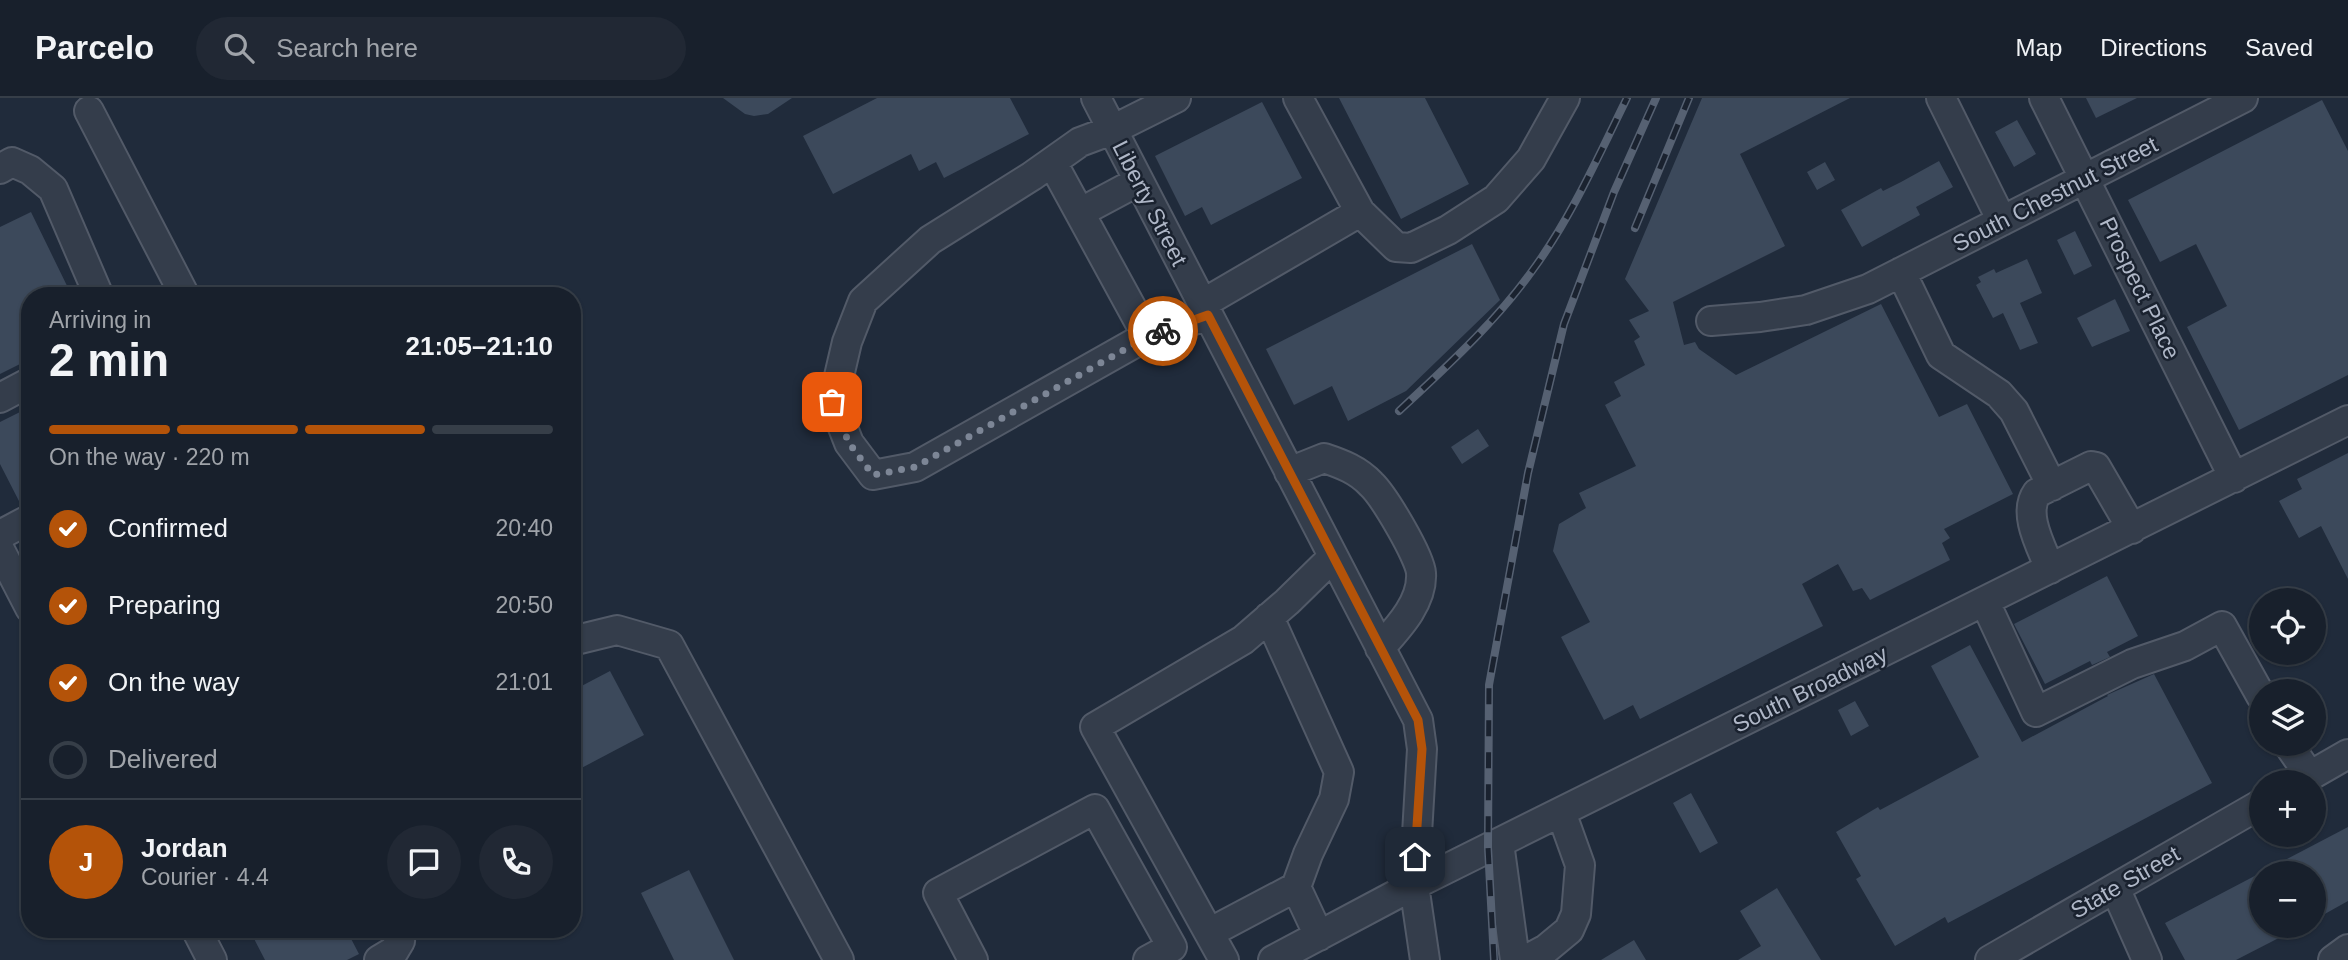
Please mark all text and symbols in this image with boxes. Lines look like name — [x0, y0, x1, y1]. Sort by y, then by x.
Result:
search box — [196, 17, 686, 80]
text: Parcelo — [35, 29, 154, 66]
icon: search — [220, 29, 258, 67]
text: Search here — [276, 33, 418, 63]
text: Map — [2016, 34, 2062, 61]
text: Directions — [2100, 34, 2207, 61]
text: Saved — [2245, 34, 2313, 61]
street label: South Chestnut Street — [1948, 131, 2162, 257]
street label: Liberty Street — [1107, 136, 1193, 270]
street label: Prospect Place — [2094, 213, 2186, 363]
courier — [1128, 296, 1198, 366]
text: Arriving in — [49, 307, 151, 333]
icon: bike — [1144, 312, 1182, 350]
text: 21:05–21:10 — [406, 331, 553, 361]
text: 2 min — [49, 334, 169, 386]
pin — [802, 372, 862, 432]
icon: bag — [813, 383, 851, 421]
text: On the way · 220 m — [49, 444, 250, 470]
icon: check — [49, 510, 87, 548]
text: Confirmed — [108, 513, 228, 543]
text: 20:40 — [495, 515, 553, 541]
icon: check — [49, 587, 87, 625]
map controls — [2249, 588, 2326, 938]
button: locate — [2249, 588, 2326, 665]
text: Preparing — [108, 590, 221, 620]
text: 20:50 — [495, 592, 553, 618]
street label: South Broadway — [1728, 640, 1892, 738]
icon: check — [49, 664, 87, 702]
text: On the way — [108, 667, 240, 697]
text: 21:01 — [495, 669, 553, 695]
button: layers — [2249, 679, 2326, 756]
text: Delivered — [108, 744, 218, 774]
button: + — [2249, 770, 2326, 847]
button: chat — [387, 825, 461, 899]
button: phone — [479, 825, 553, 899]
pin — [1385, 827, 1445, 887]
text: Jordan — [141, 833, 228, 863]
icon: home — [1396, 838, 1434, 876]
street label: State Street — [2066, 840, 2185, 924]
text: J — [79, 847, 93, 877]
button: − — [2249, 861, 2326, 938]
text: Courier · 4.4 — [141, 864, 269, 890]

